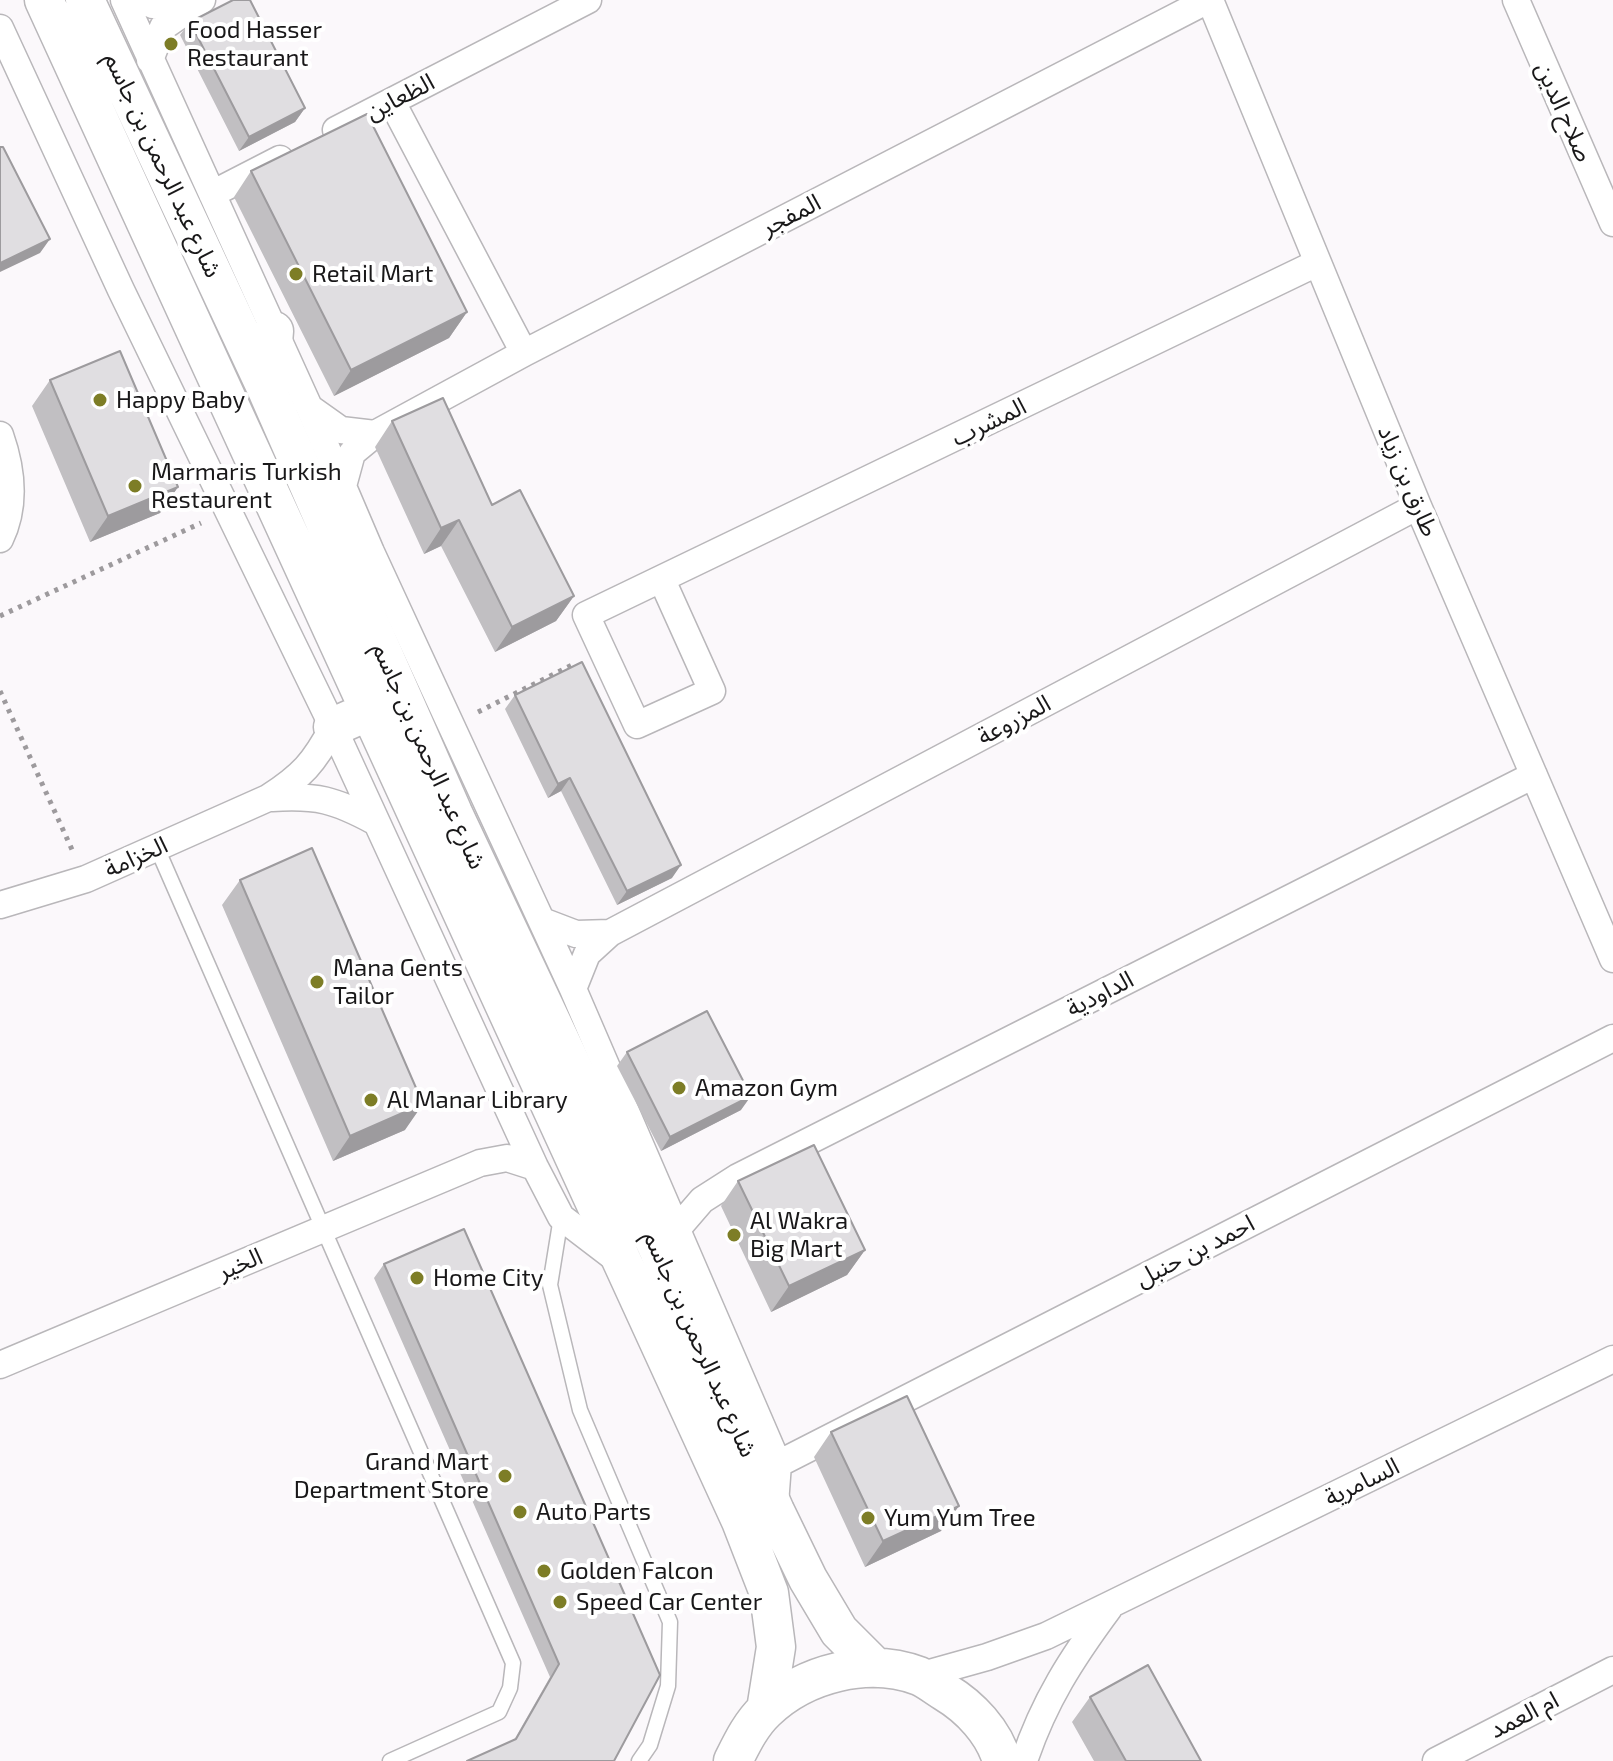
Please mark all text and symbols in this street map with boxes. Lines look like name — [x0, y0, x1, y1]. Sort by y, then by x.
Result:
place label: Food Hasser Restaurant — [187, 16, 322, 72]
marker: Food Hasser Restaurant — [162, 35, 180, 53]
street label: شارع عبد الرحمن بن جاسم — [98, 48, 228, 282]
street label: صلاح الدين — [1529, 58, 1599, 166]
street label: الظعاين — [361, 68, 439, 126]
street label: المفجر — [757, 188, 825, 242]
place label: Retail Mart — [312, 260, 433, 288]
marker: Retail Mart — [287, 265, 305, 283]
place label: Happy Baby — [116, 386, 245, 414]
marker: Happy Baby — [91, 391, 109, 409]
street label: المشرب — [947, 392, 1031, 452]
street label: طارق بن زياد — [1372, 421, 1444, 541]
place label: Marmaris Turkish Restaurent — [151, 458, 342, 514]
marker: Marmaris Turkish Restaurent — [126, 477, 144, 495]
street label: شارع عبد الرحمن بن جاسم — [366, 638, 492, 874]
street label: المزروعة — [973, 689, 1055, 751]
street label: الخزامة — [100, 830, 172, 884]
place label: Mana Gents Tailor — [333, 954, 463, 1010]
street label: الداودية — [1062, 965, 1138, 1023]
marker: Mana Gents Tailor — [308, 973, 326, 991]
place label: Amazon Gym — [695, 1074, 838, 1102]
marker: Amazon Gym — [670, 1079, 688, 1097]
place label: Al Manar Library — [387, 1086, 568, 1114]
marker: Al Manar Library — [362, 1091, 380, 1109]
place label: Al Wakra Big Mart — [750, 1207, 848, 1263]
street label: احمد بن حنبل — [1131, 1209, 1259, 1293]
street label: شارع عبد الرحمن بن جاسم — [637, 1226, 763, 1462]
marker: Al Wakra Big Mart — [725, 1226, 743, 1244]
street label: الخير — [213, 1242, 267, 1286]
place label: Home City — [433, 1264, 543, 1292]
marker: Home City — [408, 1269, 426, 1287]
place label: Grand Mart Department Store — [294, 1448, 489, 1504]
street label: السامرية — [1320, 1452, 1404, 1512]
marker: Grand Mart Department Store — [496, 1467, 514, 1485]
place label: Auto Parts — [536, 1498, 651, 1526]
marker: Auto Parts — [511, 1503, 529, 1521]
place label: Yum Yum Tree — [884, 1504, 1036, 1532]
marker: Yum Yum Tree — [859, 1509, 877, 1527]
place label: Golden Falcon — [560, 1557, 714, 1585]
marker: Golden Falcon — [535, 1562, 553, 1580]
place label: Speed Car Center — [576, 1588, 762, 1616]
marker: Speed Car Center — [551, 1593, 569, 1611]
street label: ام العمد — [1485, 1685, 1563, 1745]

